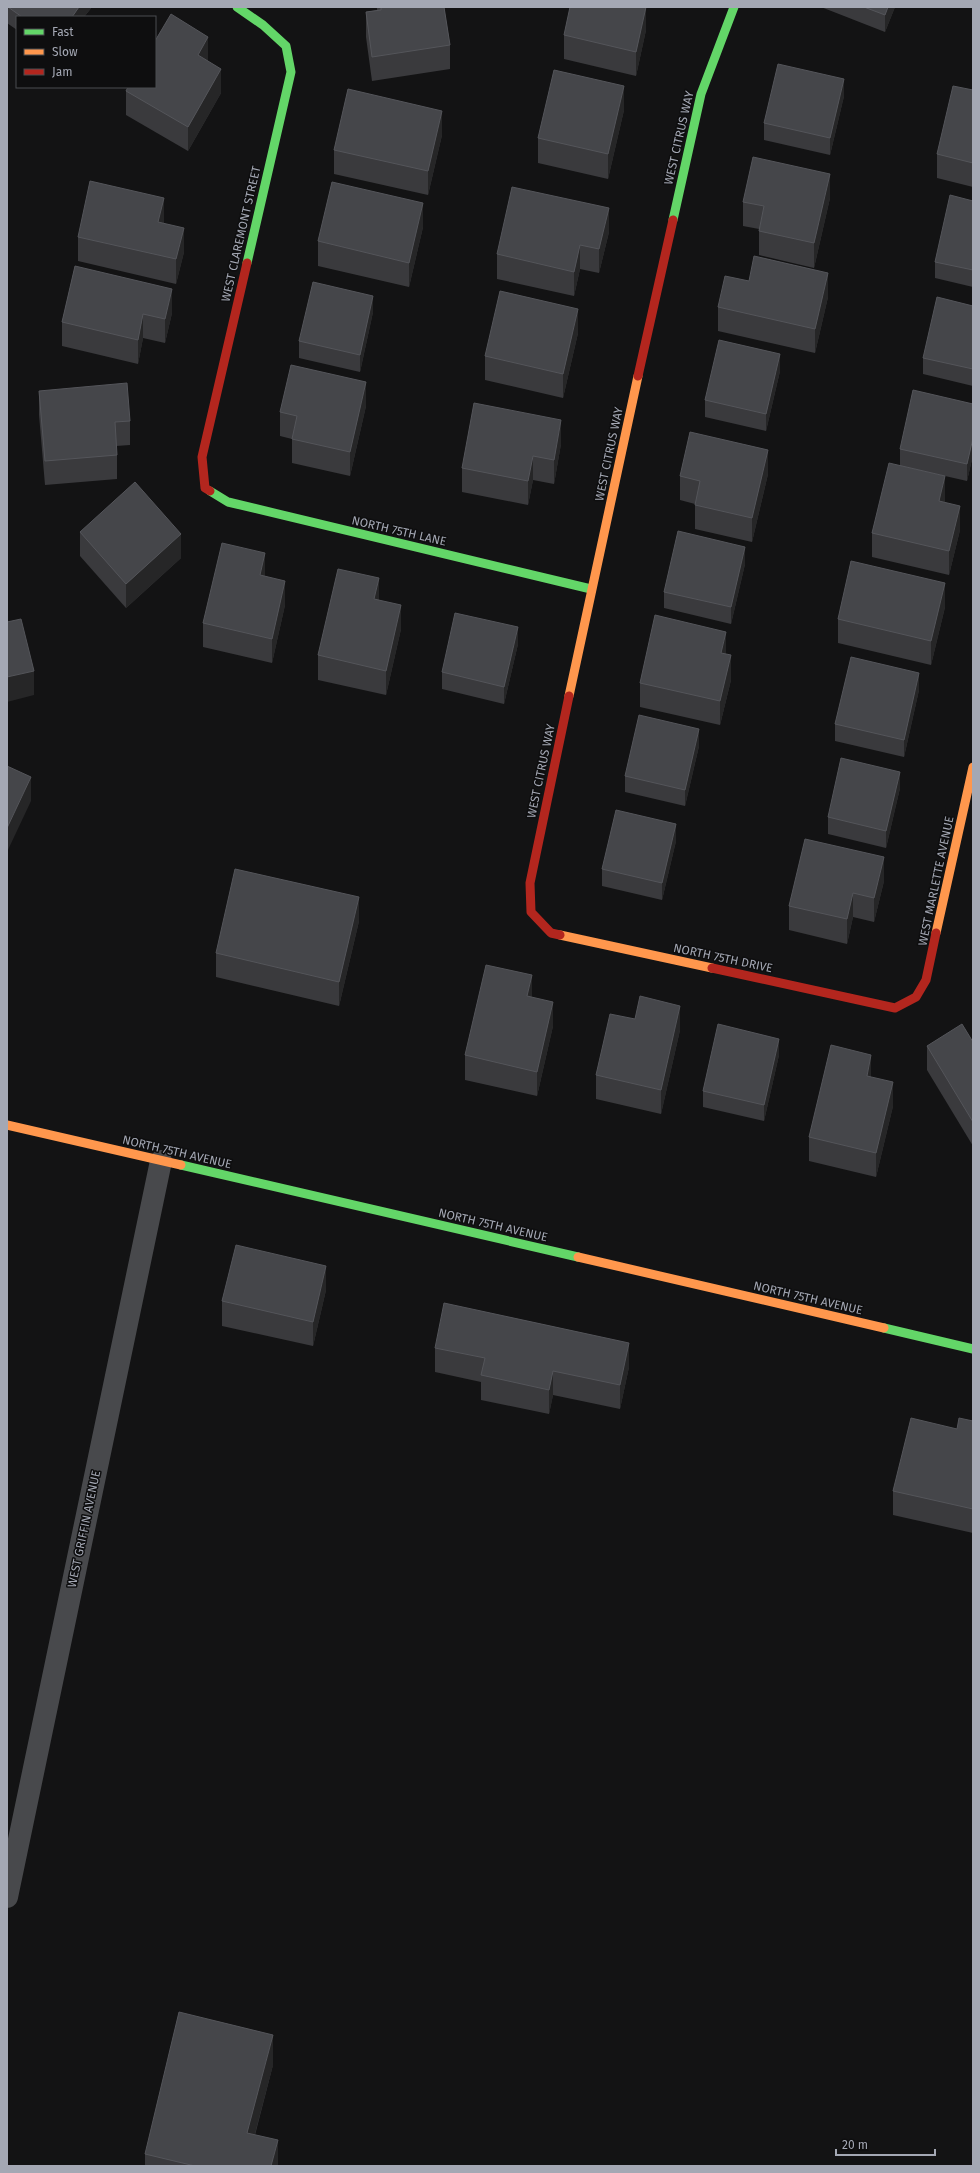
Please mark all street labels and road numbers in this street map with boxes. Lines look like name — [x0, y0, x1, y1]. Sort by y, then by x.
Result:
street label: WEST CITRUS WAY — [661, 89, 697, 186]
street label: WEST CLAREMONT STREET — [219, 164, 264, 303]
street label: WEST CITRUS WAY — [592, 405, 626, 502]
street label: NORTH 75TH LANE — [350, 513, 448, 549]
street label: WEST CITRUS WAY — [524, 722, 558, 819]
street label: WEST MARLETTE AVENUE — [915, 815, 957, 947]
street label: NORTH 75TH DRIVE — [672, 941, 774, 975]
street label: NORTH 75TH AVENUE — [121, 1133, 233, 1171]
street label: NORTH 75TH AVENUE — [437, 1206, 549, 1244]
street label: NORTH 75TH AVENUE — [752, 1279, 864, 1317]
street label: WEST GRIFFIN AVENUE — [65, 1469, 103, 1589]

